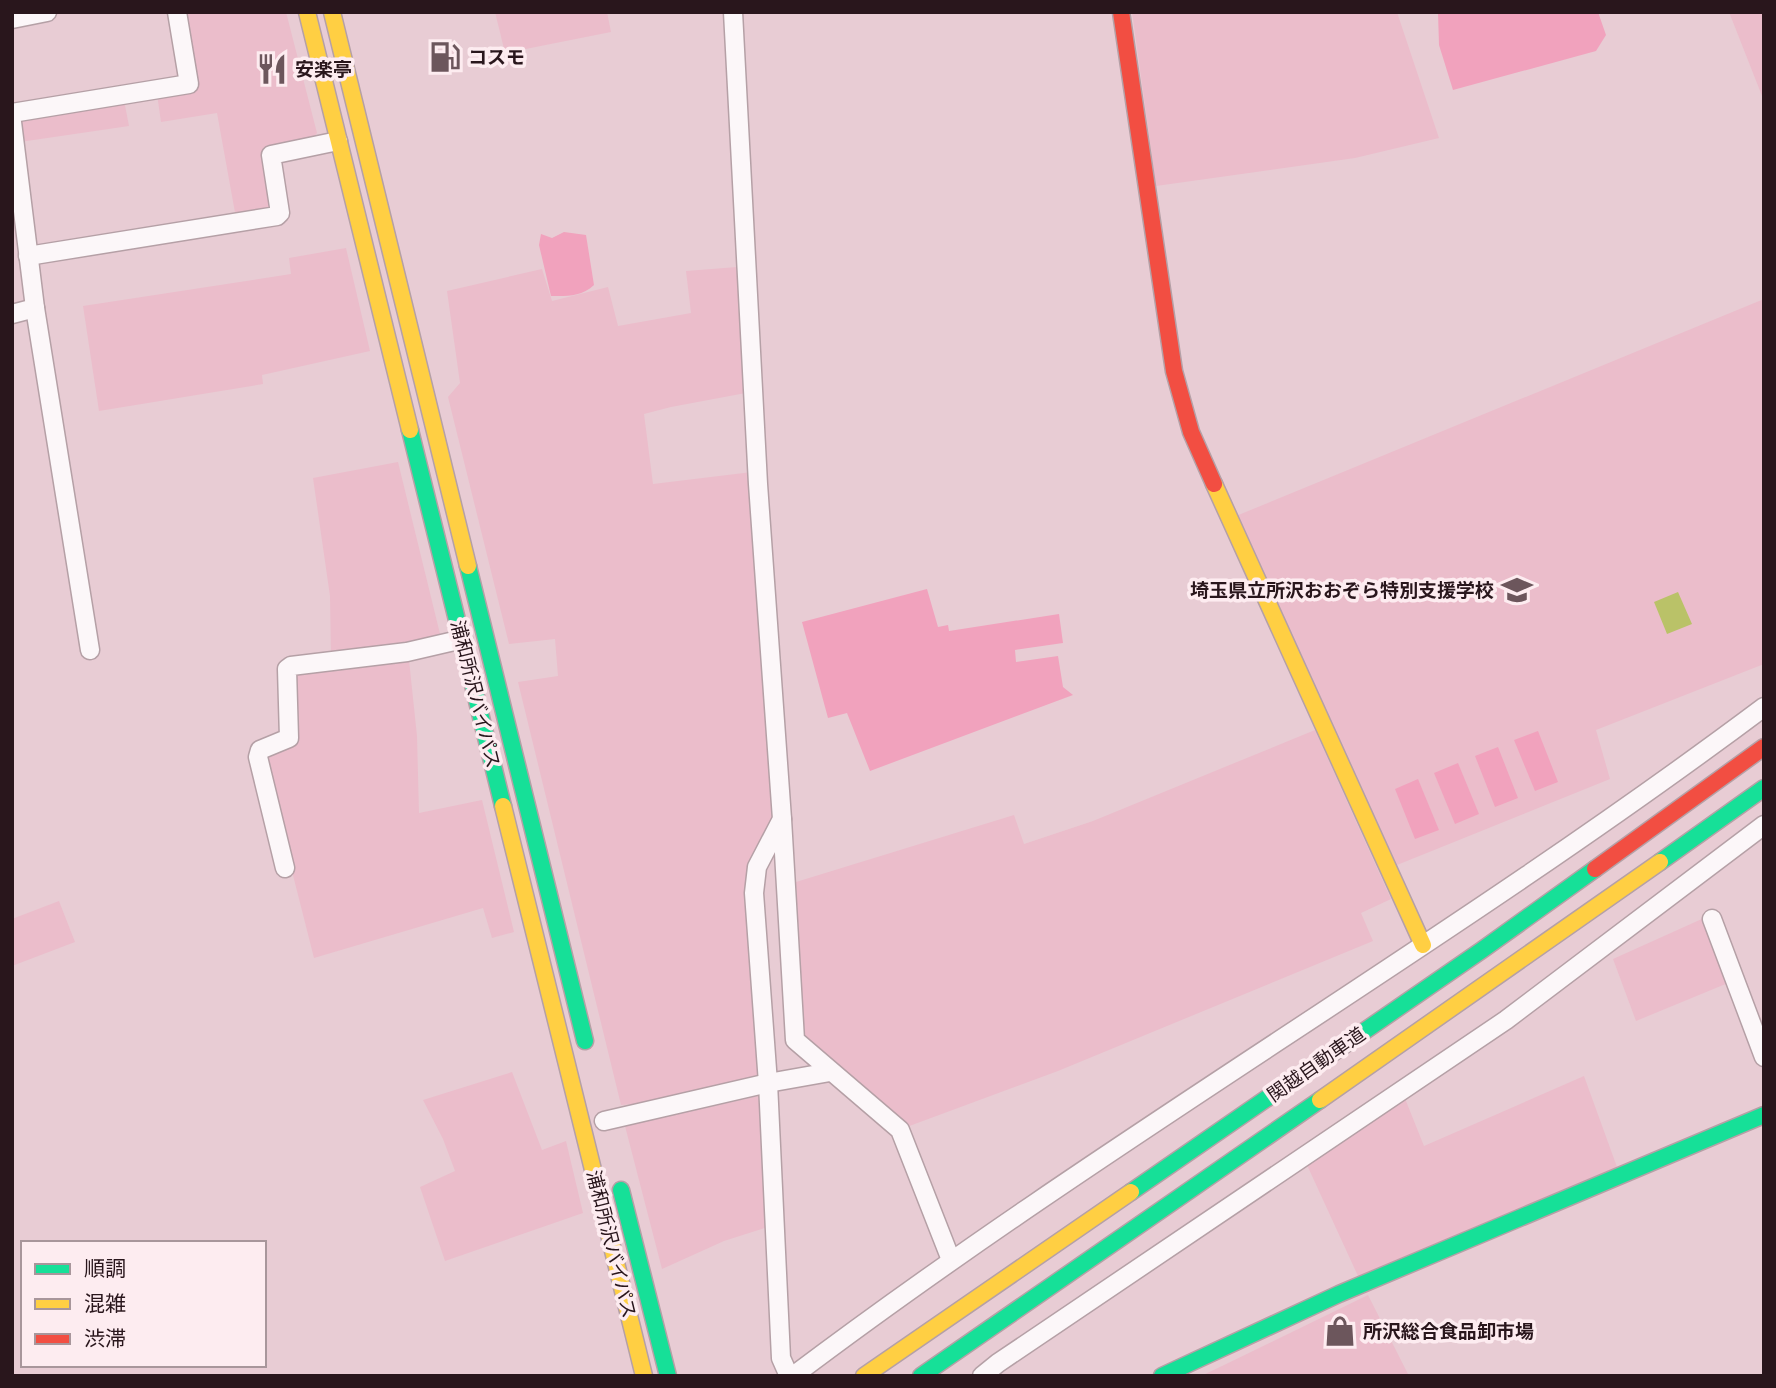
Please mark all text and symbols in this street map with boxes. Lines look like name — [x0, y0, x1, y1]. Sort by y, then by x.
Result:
fuel station icon: コスモ — [428, 40, 462, 74]
place label: コスモ — [468, 45, 525, 70]
restaurant icon: 安楽亭 — [255, 52, 289, 86]
place label: 安楽亭 — [295, 57, 352, 82]
school or university icon: 埼玉県立所沢おおぞら特別支援学校 — [1500, 573, 1534, 607]
place label: 埼玉県立所沢おおぞら特別支援学校 — [1190, 578, 1494, 603]
street label: 浦和所沢バイパス — [445, 618, 506, 771]
street label: 関越自動車道 — [1262, 1021, 1370, 1107]
street label: 浦和所沢バイパス — [581, 1168, 642, 1321]
legend — [21, 1241, 266, 1367]
text: 順調 — [84, 1255, 126, 1282]
text: 混雑 — [84, 1290, 126, 1317]
shop icon: 所沢総合食品卸市場 — [1323, 1314, 1357, 1348]
place label: 所沢総合食品卸市場 — [1363, 1319, 1534, 1344]
text: 渋滞 — [84, 1325, 126, 1352]

